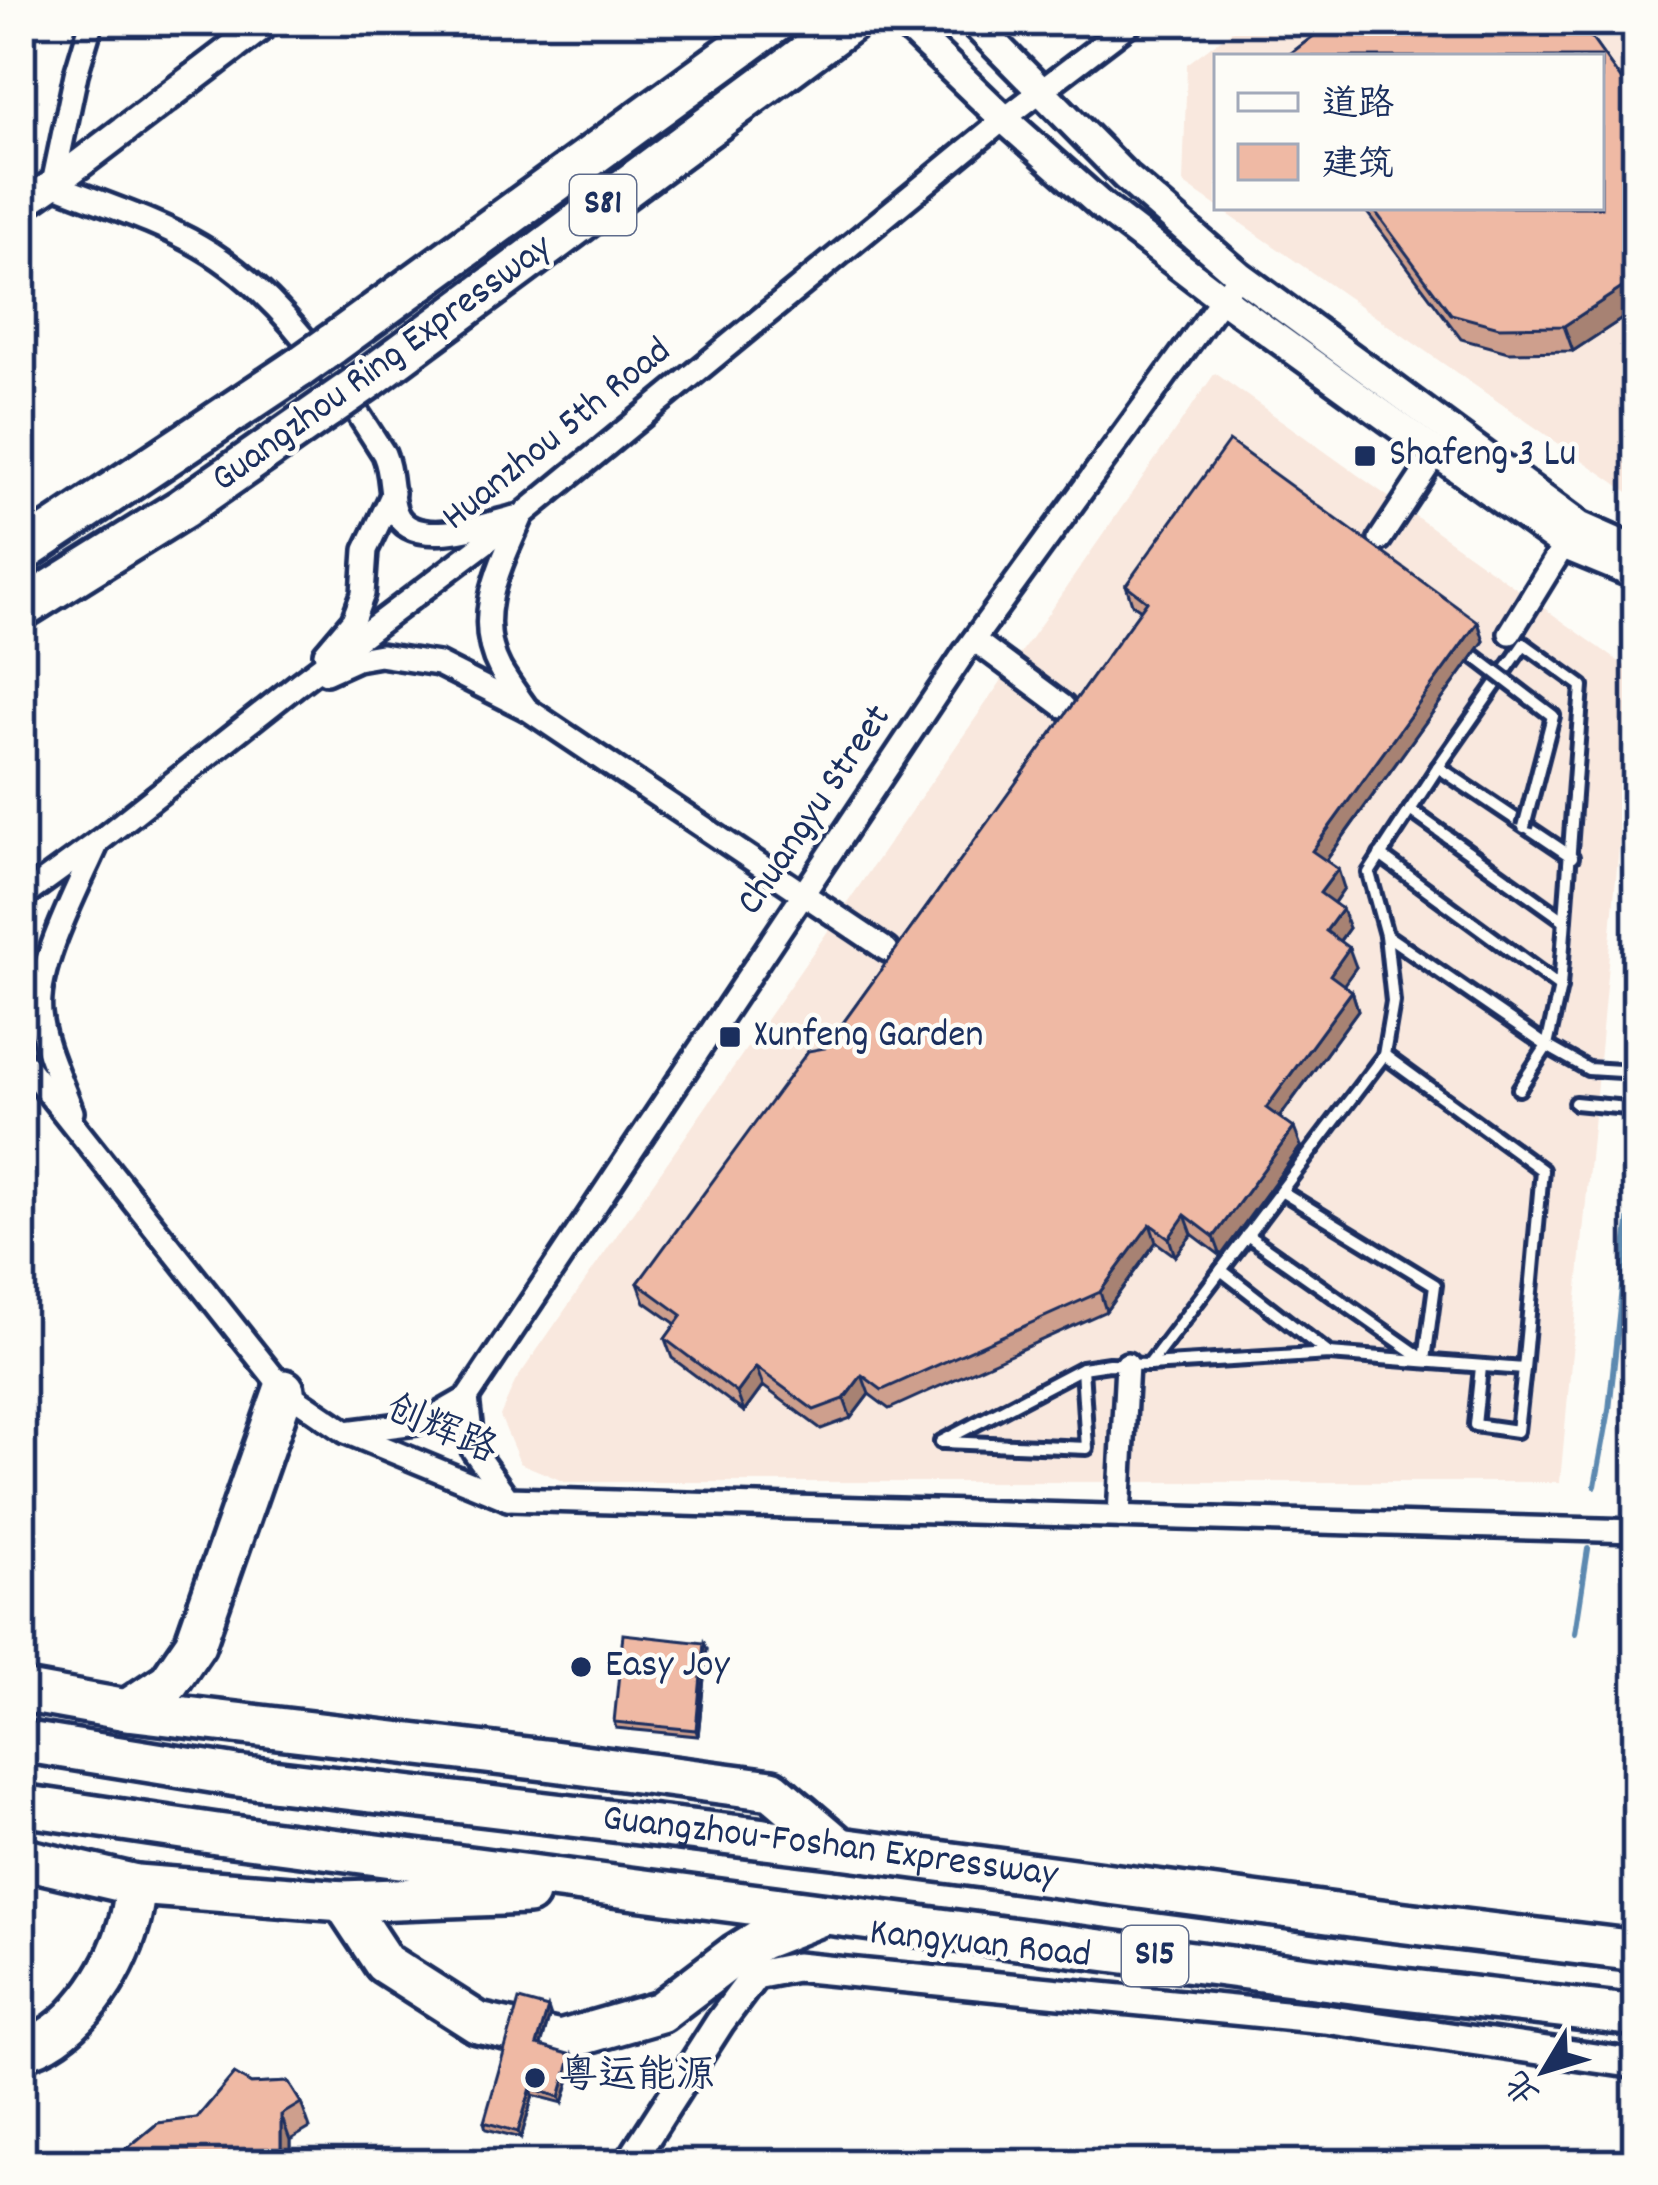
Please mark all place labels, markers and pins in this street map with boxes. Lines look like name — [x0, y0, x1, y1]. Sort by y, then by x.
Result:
place label: Shafeng 3 Lu — [1389, 429, 1576, 484]
marker: Shafeng 3 Lu — [1352, 443, 1378, 469]
place label: Xunfeng Garden — [754, 1010, 983, 1065]
marker: Xunfeng Garden — [717, 1024, 743, 1050]
place label: Easy Joy — [605, 1640, 731, 1695]
marker: Easy Joy — [568, 1654, 594, 1680]
place label: 粤运能源 — [559, 2051, 715, 2106]
marker: 粤运能源 — [522, 2065, 548, 2091]

